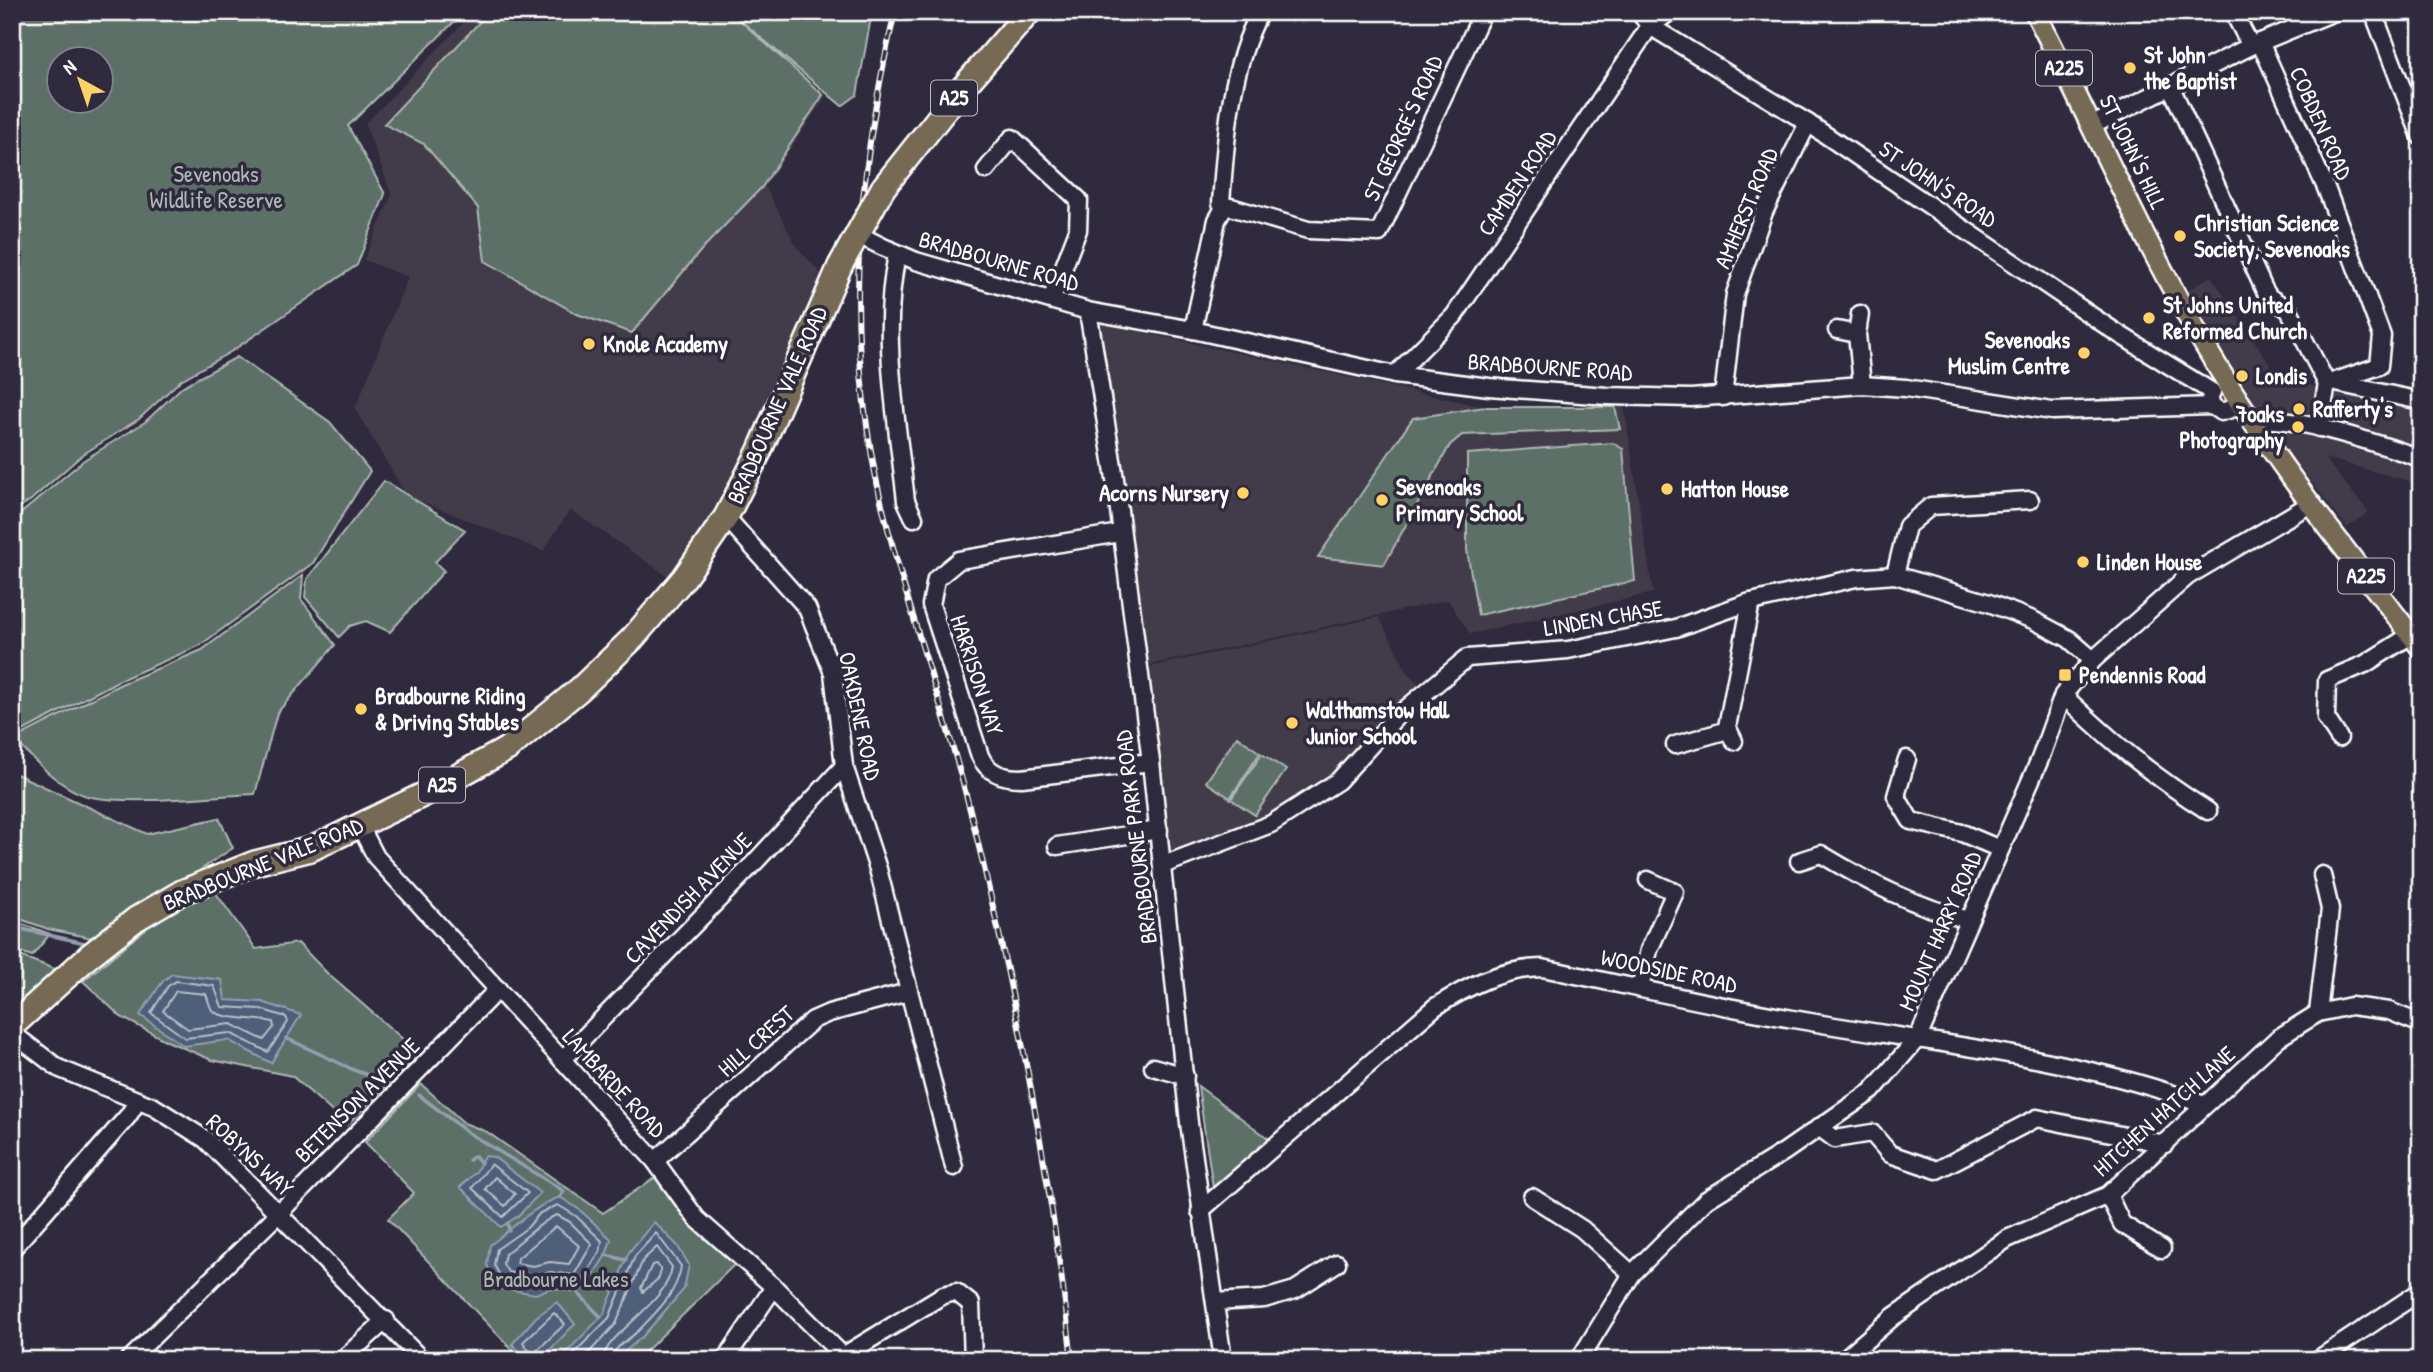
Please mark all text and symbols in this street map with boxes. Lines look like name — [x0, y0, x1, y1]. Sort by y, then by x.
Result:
place label: St John the Baptist — [2143, 39, 2237, 97]
north arrow — [46, 46, 116, 116]
street label: ST GEORGE'S ROAD — [1355, 50, 1450, 206]
road number: A225 — [2036, 50, 2092, 86]
text: N — [57, 54, 81, 80]
marker: St John the Baptist — [2122, 60, 2138, 76]
street label: COBDEN ROAD — [2283, 61, 2360, 184]
road number: A25 — [931, 80, 977, 116]
street label: ST JOHN'S HILL — [2092, 89, 2175, 214]
street label: CAMDEN ROAD — [1470, 124, 1563, 242]
street label: ST JOHN'S ROAD — [1873, 133, 2003, 234]
street label: AMHERST ROAD — [1706, 143, 1785, 273]
park label: Sevenoaks Wildlife Reserve — [149, 158, 283, 215]
place label: Christian Science Society, Sevenoaks — [2194, 207, 2350, 265]
street label: BRADBOURNE ROAD — [916, 223, 1083, 298]
marker: Christian Science Society, Sevenoaks — [2172, 228, 2188, 244]
place label: St Johns United Reformed Church — [2163, 289, 2307, 346]
street label: BRADBOURNE VALE ROAD — [719, 301, 834, 508]
marker: St Johns United Reformed Church — [2141, 310, 2157, 326]
place label: Sevenoaks Muslim Centre — [1948, 324, 2071, 381]
place label: Knole Academy — [603, 328, 728, 360]
marker: Knole Academy — [581, 336, 597, 352]
street label: BRADBOURNE ROAD — [1467, 345, 1633, 388]
marker: Sevenoaks Muslim Centre — [2076, 345, 2092, 361]
place label: Londis — [2256, 360, 2307, 391]
marker: Londis — [2234, 368, 2250, 384]
place label: Rafferty's — [2313, 393, 2393, 425]
place label: 7oaks Photography — [2179, 398, 2284, 456]
marker: Rafferty's — [2291, 401, 2307, 417]
marker: 7oaks Photography — [2290, 419, 2306, 435]
place label: Sevenoaks Primary School — [1396, 471, 1524, 529]
place label: Hatton House — [1681, 473, 1790, 504]
place label: Acorns Nursery — [1099, 477, 1229, 509]
marker: Hatton House — [1659, 481, 1675, 497]
marker: Acorns Nursery — [1235, 485, 1251, 501]
marker: Sevenoaks Primary School — [1374, 492, 1390, 508]
place label: Linden House — [2097, 546, 2203, 577]
marker: Linden House — [2075, 554, 2091, 570]
road number: A225 — [2338, 558, 2394, 594]
street label: LINDEN CHASE — [1541, 592, 1665, 643]
street label: HARRISON WAY — [943, 611, 1011, 739]
street label: OAKDENE ROAD — [832, 649, 889, 783]
place label: Pendennis Road — [2079, 659, 2206, 690]
marker: Pendennis Road — [2057, 667, 2073, 683]
place label: Bradbourne Riding & Driving Stables — [375, 680, 526, 738]
place label: Walthamstow Hall Junior School — [1306, 694, 1450, 751]
marker: Bradbourne Riding & Driving Stables — [353, 701, 369, 717]
marker: Walthamstow Hall Junior School — [1284, 715, 1300, 731]
street label: BRADBOURNE PARK ROAD — [1107, 728, 1164, 946]
road number: A25 — [419, 768, 465, 802]
street label: BRADBOURNE VALE ROAD — [158, 809, 367, 918]
street label: CAVENDISH AVENUE — [617, 825, 758, 970]
street label: MOUNT HARRY ROAD — [1891, 846, 1989, 1015]
street label: WOODSIDE ROAD — [1598, 941, 1740, 1000]
street label: HILL CREST — [711, 998, 801, 1083]
street label: LAMBARDE ROAD — [556, 1021, 673, 1144]
street label: BETENSON AVENUE — [287, 1030, 426, 1169]
street label: HITCHEN HATCH LANE — [2086, 1038, 2242, 1183]
street label: ROBYNS WAY — [200, 1106, 301, 1203]
park label: Bradbourne Lakes — [483, 1263, 629, 1294]

